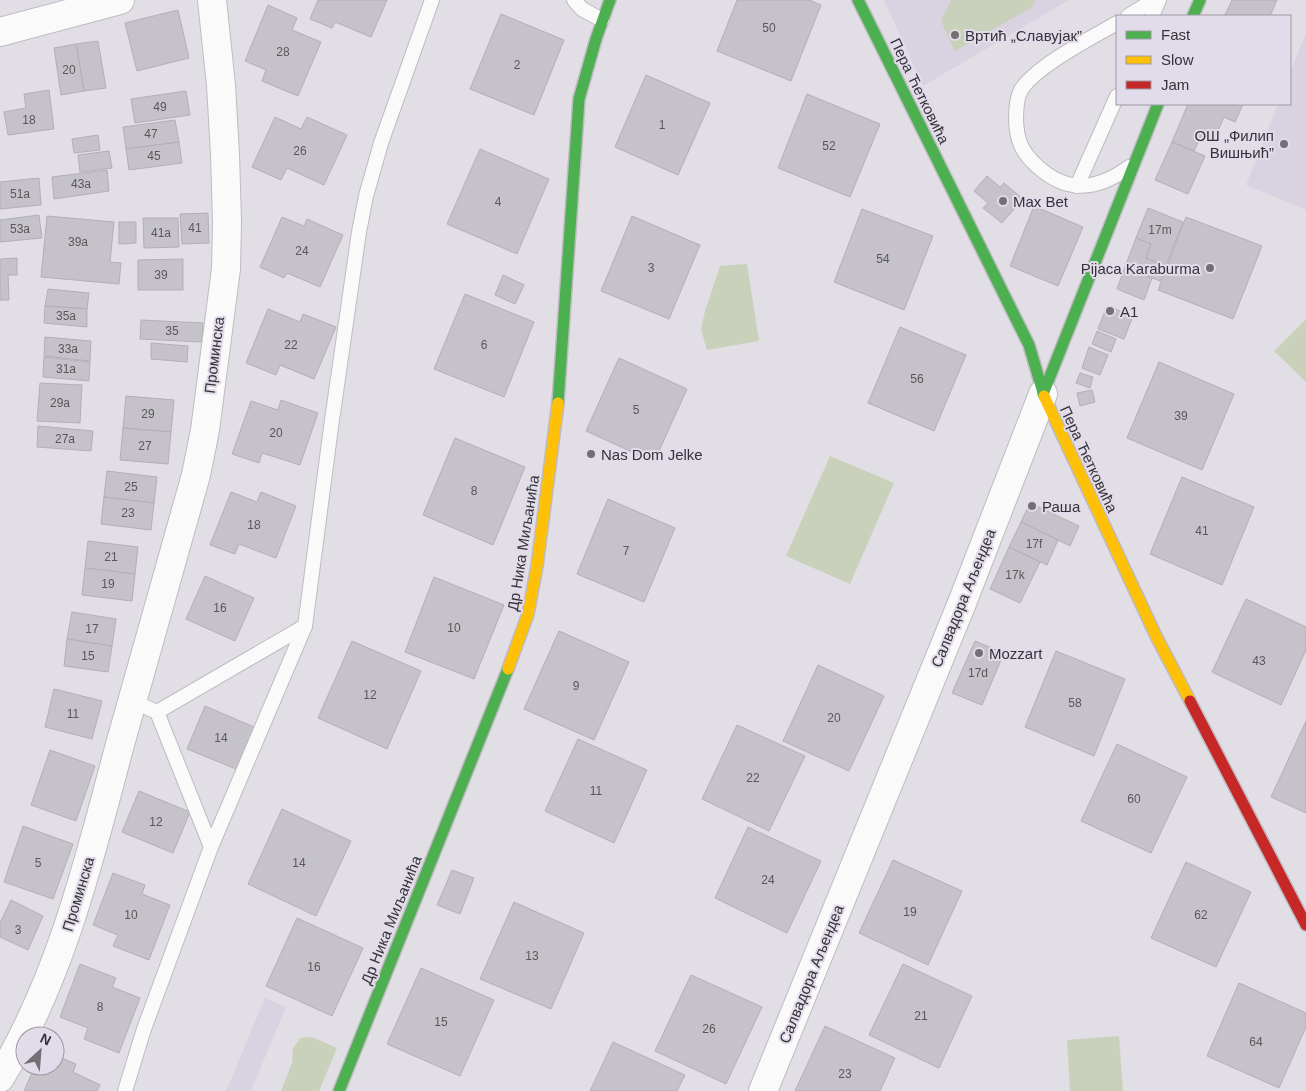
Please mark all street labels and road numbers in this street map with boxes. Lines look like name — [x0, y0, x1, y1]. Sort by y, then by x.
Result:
street label: Пера Ћетковића — [887, 35, 953, 147]
street label: Проминска — [201, 315, 227, 394]
street label: Пера Ћетковића — [1057, 403, 1121, 516]
street label: Др Ника Миљанића — [504, 473, 542, 612]
street label: Салвадора Аљендеа — [927, 526, 999, 670]
street label: Др Ника Миљанића — [357, 852, 425, 987]
street label: Проминска — [59, 854, 98, 933]
street label: Салвадора Аљендеа — [775, 902, 847, 1046]

